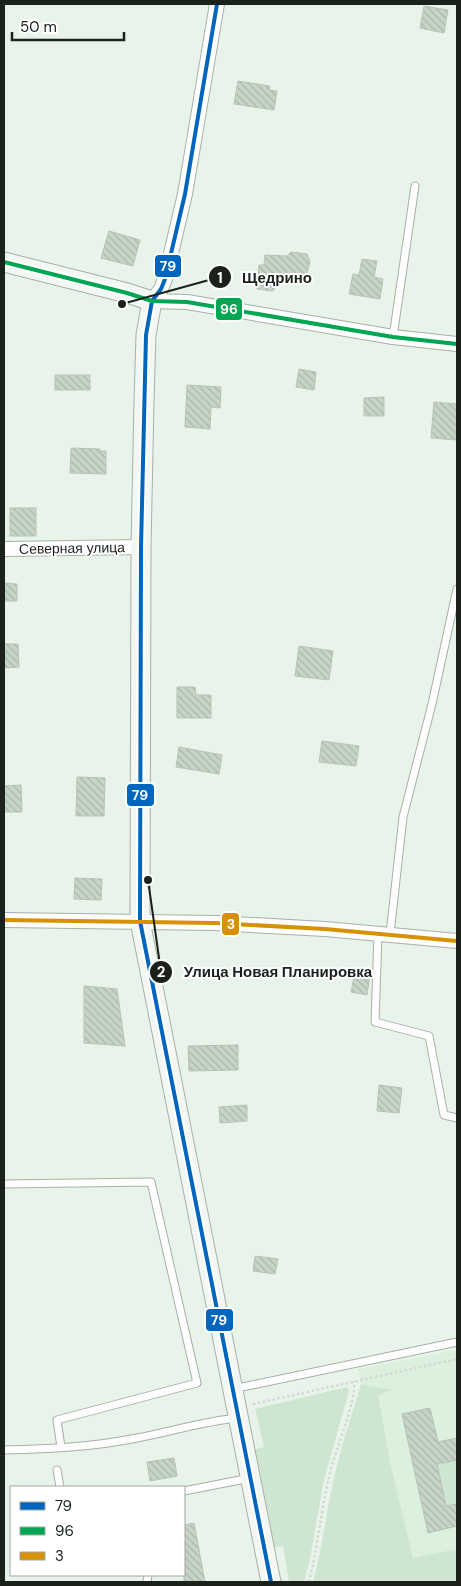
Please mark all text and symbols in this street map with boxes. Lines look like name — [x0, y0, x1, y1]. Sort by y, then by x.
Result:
scale bar — [12, 10, 125, 42]
text: 50 m — [20, 17, 57, 37]
line badge: 79 — [154, 254, 182, 278]
text: 79 — [160, 257, 176, 275]
callout: Щедрино — [207, 262, 322, 292]
text: 1 — [217, 268, 223, 288]
text: Щедрино — [242, 268, 312, 288]
line badge: 96 — [215, 297, 243, 321]
text: 96 — [220, 300, 238, 318]
street label: Северная улица — [19, 538, 125, 558]
line badge: 79 — [126, 783, 155, 807]
text: 79 — [132, 786, 148, 804]
line badge: 3 — [221, 912, 240, 936]
text: 3 — [227, 915, 235, 933]
callout: Улица Новая Планировка — [149, 957, 382, 987]
text: 2 — [157, 962, 166, 982]
text: Улица Новая Планировка — [184, 962, 373, 982]
line badge: 79 — [205, 1308, 234, 1332]
text: 79 — [211, 1311, 227, 1329]
legend — [10, 1486, 185, 1576]
text: 79 — [55, 1496, 72, 1516]
text: 96 — [55, 1521, 74, 1541]
text: 3 — [55, 1546, 64, 1566]

